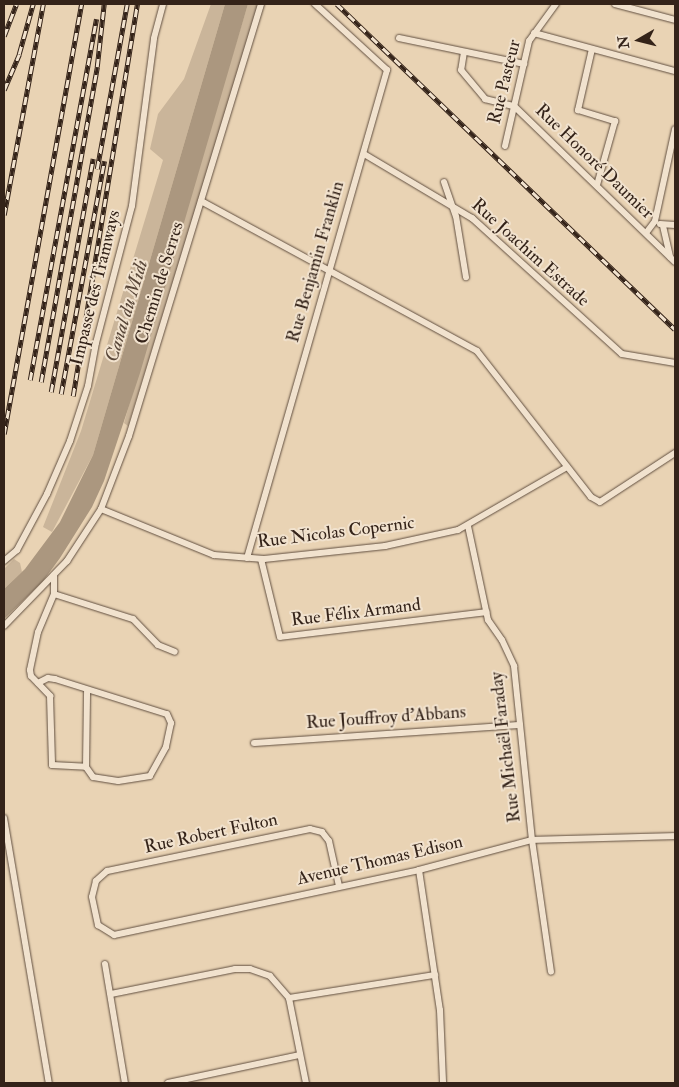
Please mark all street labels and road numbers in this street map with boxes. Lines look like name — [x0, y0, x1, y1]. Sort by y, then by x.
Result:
street label: Rue Pasteur — [484, 37, 526, 127]
street label: Rue Honoré Daumier — [530, 100, 658, 224]
street label: Rue Benjamin Franklin — [283, 179, 349, 345]
street label: Rue Joachim Estrade — [467, 194, 593, 312]
street label: Impasse des Tramways — [66, 208, 126, 368]
street label: Chemin de Serres — [131, 219, 189, 347]
street label: Rue Nicolas Copernic — [256, 513, 416, 553]
street label: Rue Félix Armand — [290, 594, 422, 632]
street label: Rue Michaël Faraday — [486, 670, 526, 824]
street label: Rue Jouffroy d'Abbans — [305, 702, 467, 734]
street label: Rue Robert Fulton — [142, 809, 280, 859]
street label: Avenue Thomas Edison — [295, 831, 465, 891]

